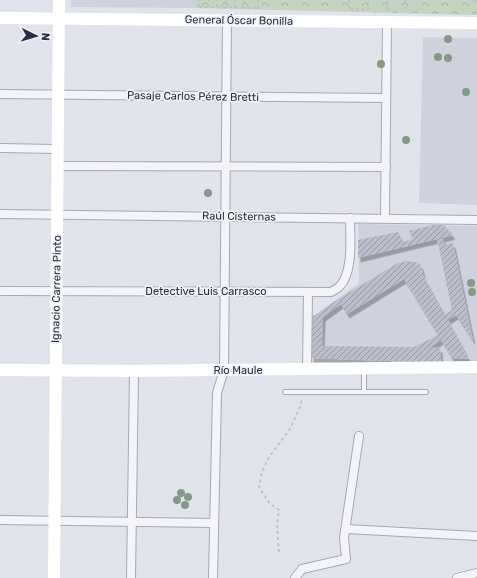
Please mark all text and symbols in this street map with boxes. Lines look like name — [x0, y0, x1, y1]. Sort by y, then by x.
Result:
street label: General Óscar Bonilla — [185, 13, 293, 28]
north arrow — [16, 16, 56, 56]
text: N — [39, 32, 52, 41]
street label: Pasaje Carlos Pérez Bretti — [127, 89, 259, 104]
street label: Raúl Cisternas — [202, 209, 276, 224]
street label: Ignacio Carrera Pinto — [49, 235, 64, 343]
street label: Detective Luis Carrasco — [145, 285, 267, 298]
street label: Río Maule — [213, 364, 263, 377]

